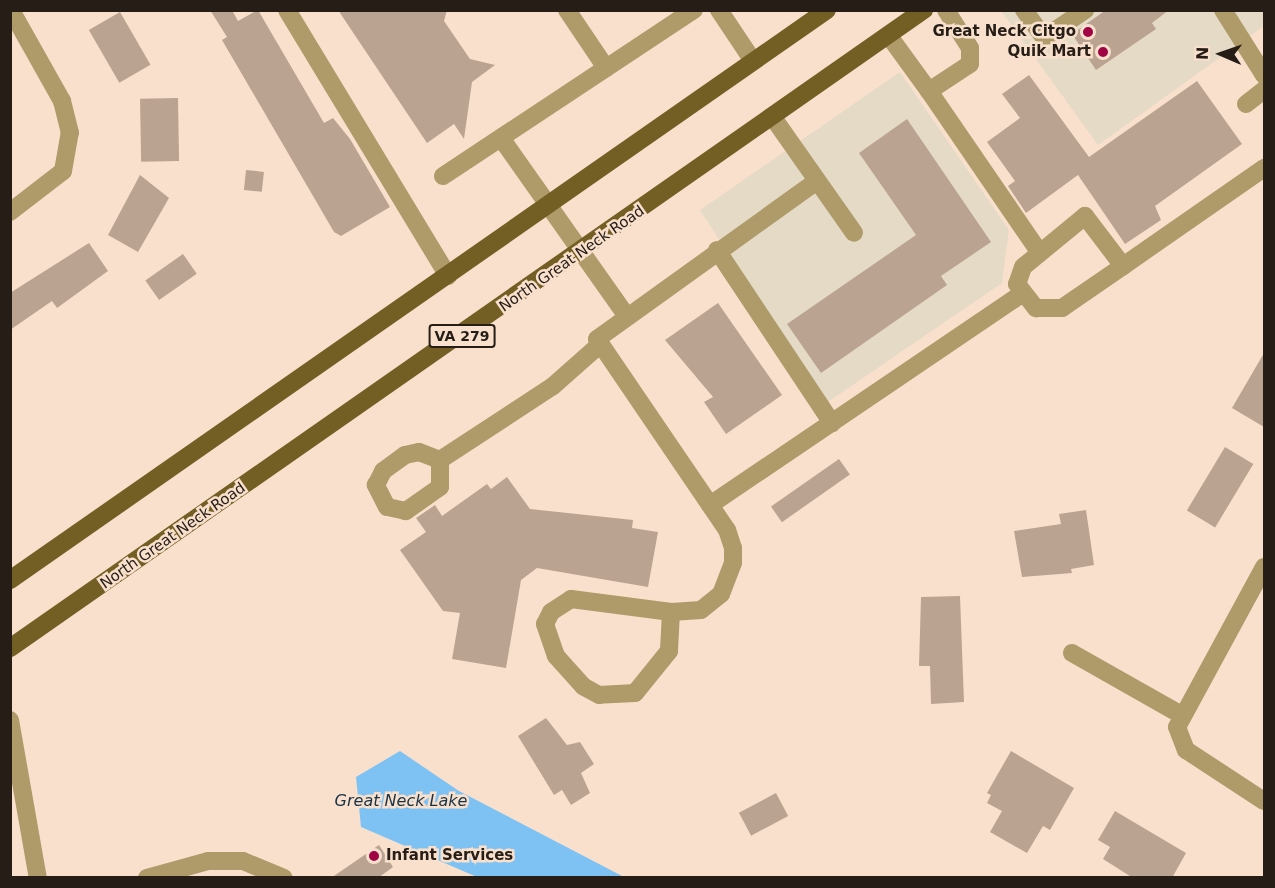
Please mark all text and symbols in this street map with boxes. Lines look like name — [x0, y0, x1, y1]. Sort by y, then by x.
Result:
place label: Great Neck Citgo — [932, 23, 1076, 41]
north arrow — [1191, 24, 1251, 84]
marker: Great Neck Citgo — [1081, 25, 1095, 39]
place label: Quik Mart — [1008, 43, 1091, 61]
marker: Quik Mart — [1096, 45, 1110, 59]
text: N — [1193, 46, 1212, 60]
street label: North Great Neck Road — [496, 202, 648, 316]
road number: VA 279 — [428, 325, 496, 347]
street label: North Great Neck Road — [97, 479, 249, 593]
water label: Great Neck Lake — [335, 791, 467, 811]
place label: Infant Services — [386, 847, 513, 865]
marker: Infant Services — [367, 849, 381, 863]

